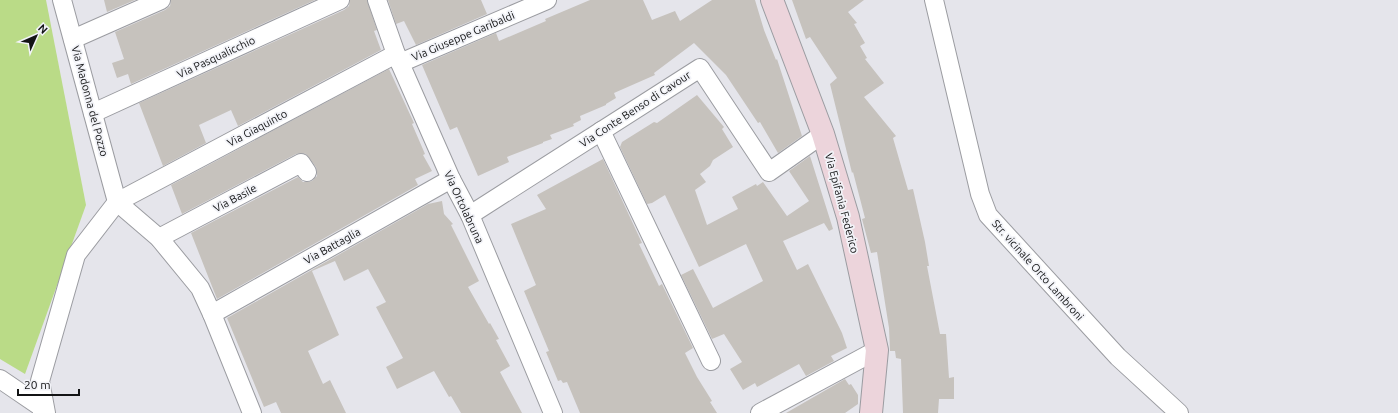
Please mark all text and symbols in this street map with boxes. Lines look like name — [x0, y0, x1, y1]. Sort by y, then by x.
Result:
street label: Via Giuseppe Garibaldi — [410, 9, 516, 63]
north arrow — [16, 16, 56, 56]
text: N — [36, 22, 50, 36]
street label: Via Pasqualicchio — [175, 34, 257, 80]
street label: Via Madonna del Pozzo — [69, 44, 111, 158]
street label: Via Conte Benso di Cavour — [577, 68, 693, 149]
street label: Via Giaquinto — [225, 107, 289, 149]
street label: Via Epifania Federico — [823, 152, 861, 254]
street label: Via Ortolabruna — [442, 169, 486, 245]
street label: Via Basile — [211, 182, 259, 214]
street label: Str. vicinale Orto Lambroni — [990, 217, 1086, 323]
street label: Via Battaglia — [302, 226, 362, 266]
scale bar — [18, 371, 79, 397]
text: 20 m — [24, 378, 51, 391]

